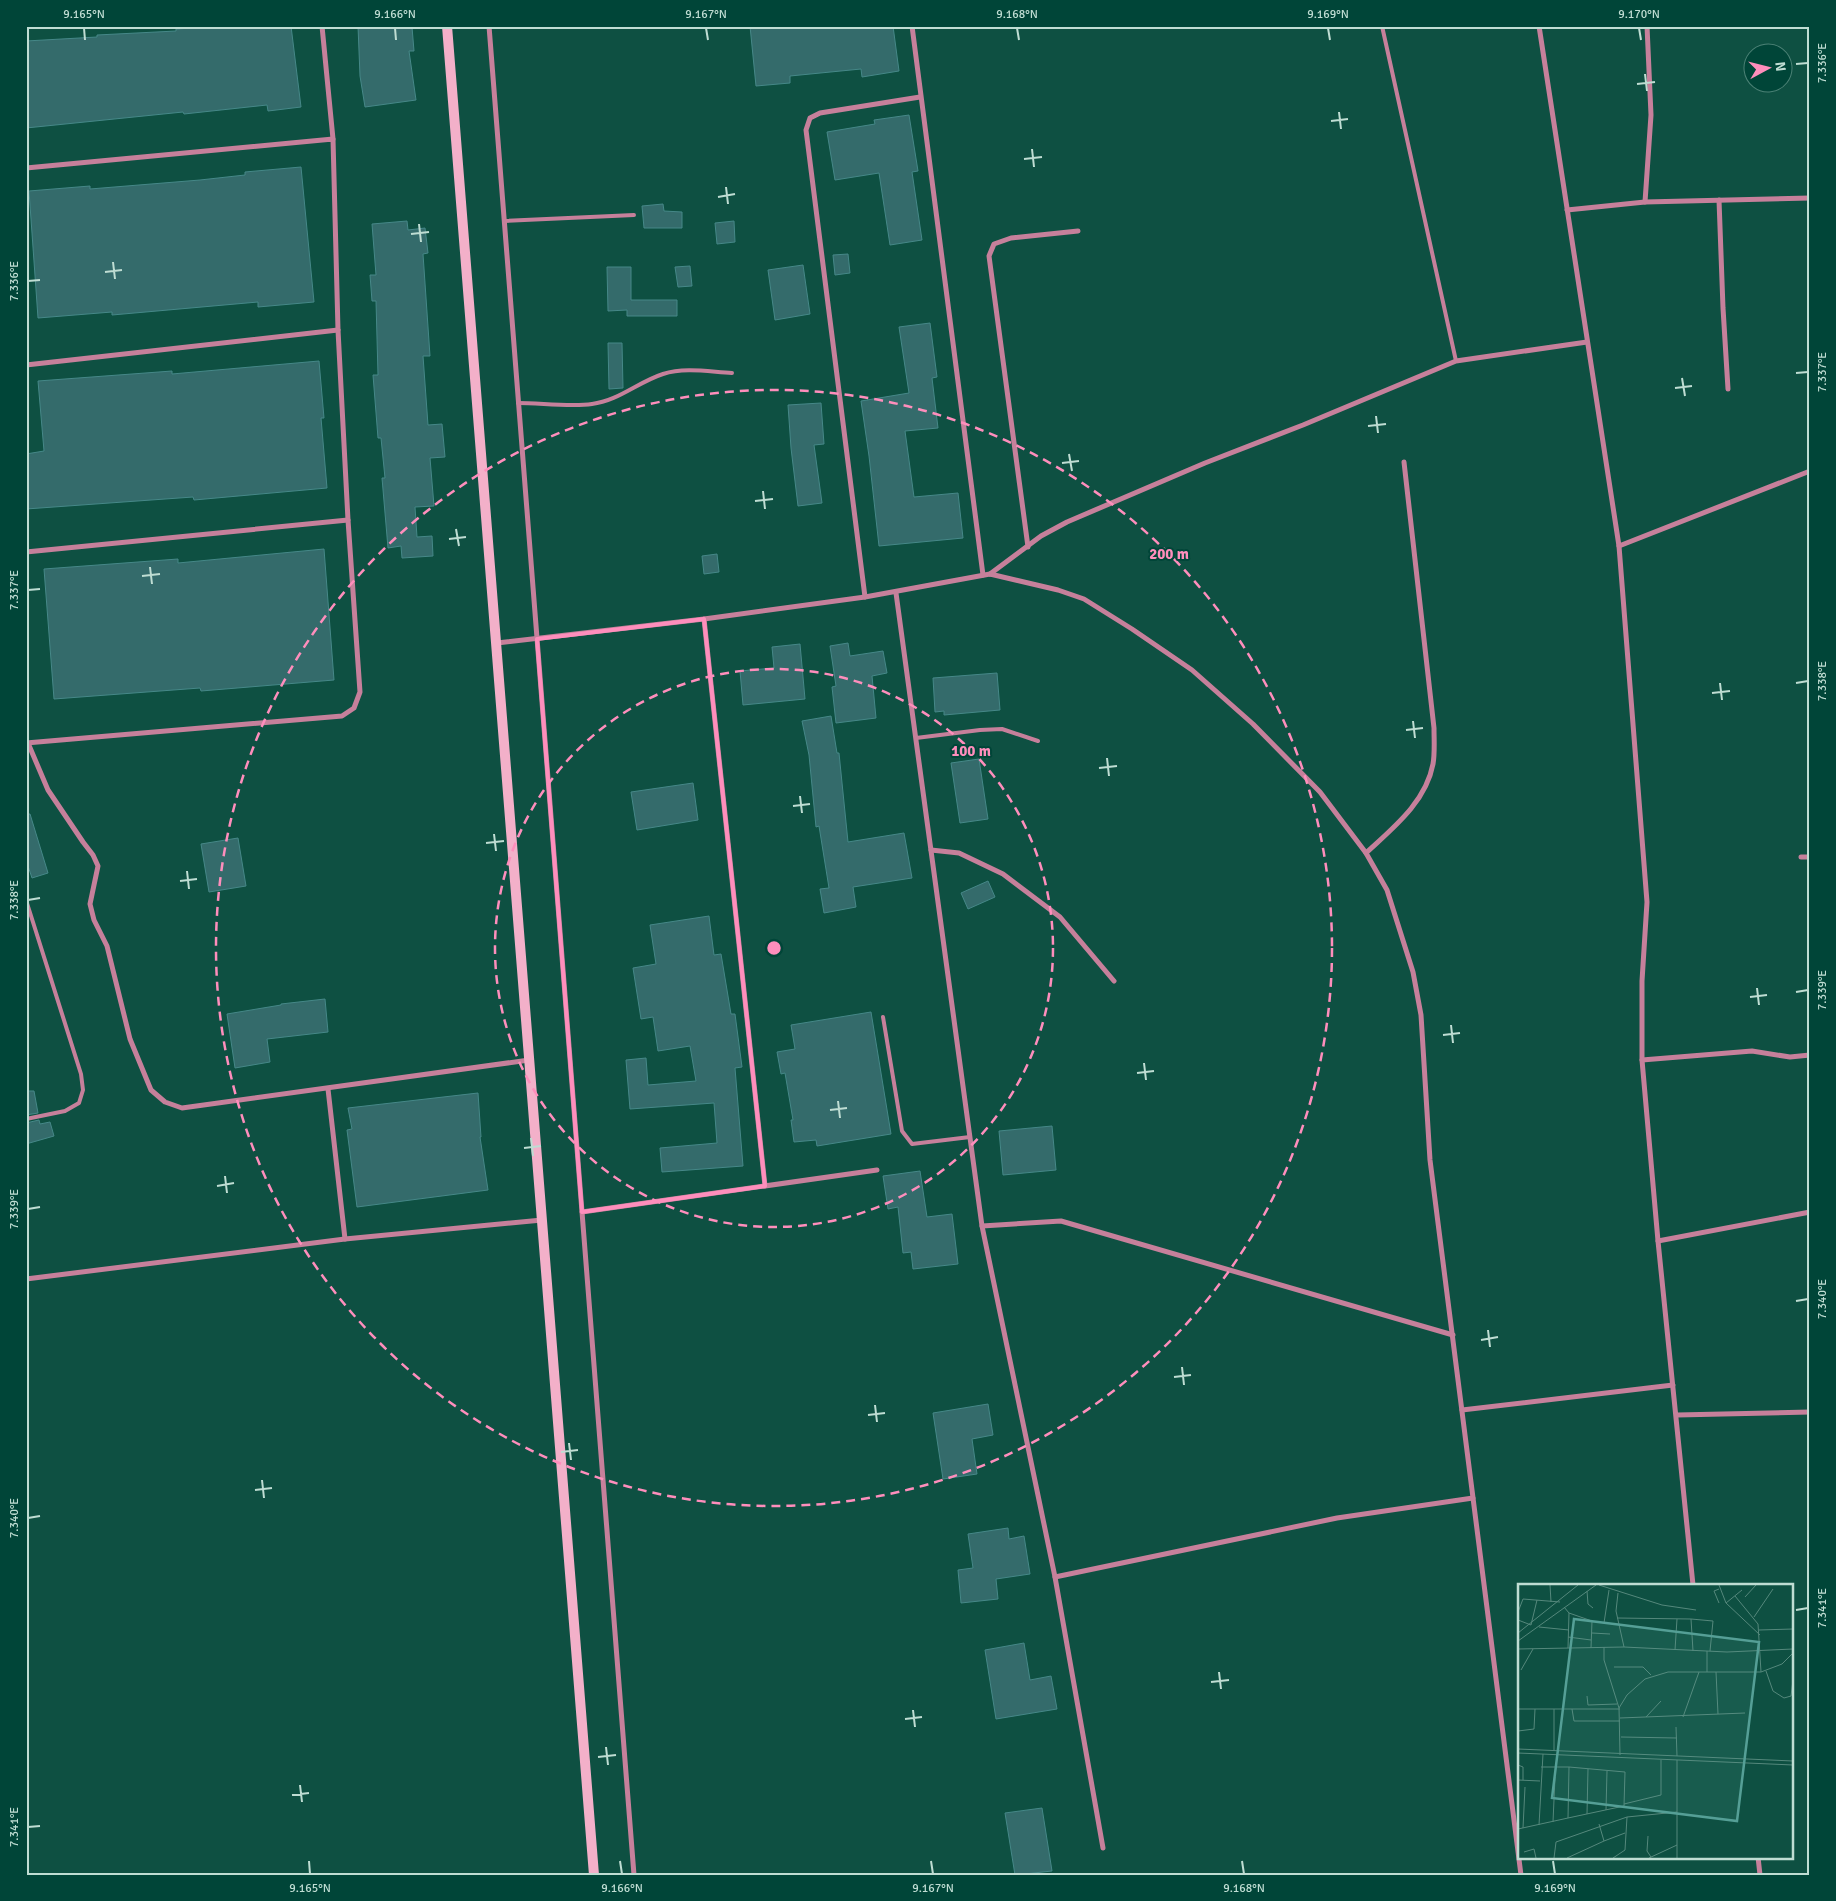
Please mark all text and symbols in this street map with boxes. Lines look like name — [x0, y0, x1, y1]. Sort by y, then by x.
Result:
text: 9.165°N — [63, 7, 105, 22]
text: 9.166°N — [374, 7, 416, 22]
text: 9.167°N — [685, 7, 727, 22]
text: 9.168°N — [996, 7, 1038, 22]
text: 9.169°N — [1307, 7, 1349, 22]
text: 9.170°N — [1618, 7, 1660, 22]
north arrow — [1744, 42, 1794, 92]
text: 7.336°E — [1815, 43, 1830, 83]
text: N — [1771, 61, 1789, 72]
text: 7.336°E — [7, 261, 22, 301]
text: 7.337°E — [1815, 352, 1830, 392]
text: 200 m — [1149, 545, 1189, 563]
text: 7.337°E — [7, 570, 22, 610]
text: 7.338°E — [1815, 661, 1830, 701]
text: 100 m — [951, 742, 991, 760]
text: 7.338°E — [7, 880, 22, 920]
centre of rings — [765, 939, 783, 957]
text: 7.339°E — [1815, 970, 1830, 1010]
text: 7.339°E — [7, 1189, 22, 1229]
text: 7.340°E — [1815, 1279, 1830, 1319]
text: 7.340°E — [7, 1498, 22, 1538]
inset map — [1518, 1584, 1794, 1858]
text: 7.341°E — [1815, 1588, 1830, 1628]
text: 7.341°E — [7, 1807, 22, 1847]
text: 9.165°N — [289, 1881, 331, 1896]
text: 9.166°N — [601, 1881, 643, 1896]
text: 9.167°N — [912, 1881, 954, 1896]
text: 9.168°N — [1223, 1881, 1265, 1896]
text: 9.169°N — [1534, 1881, 1576, 1896]

